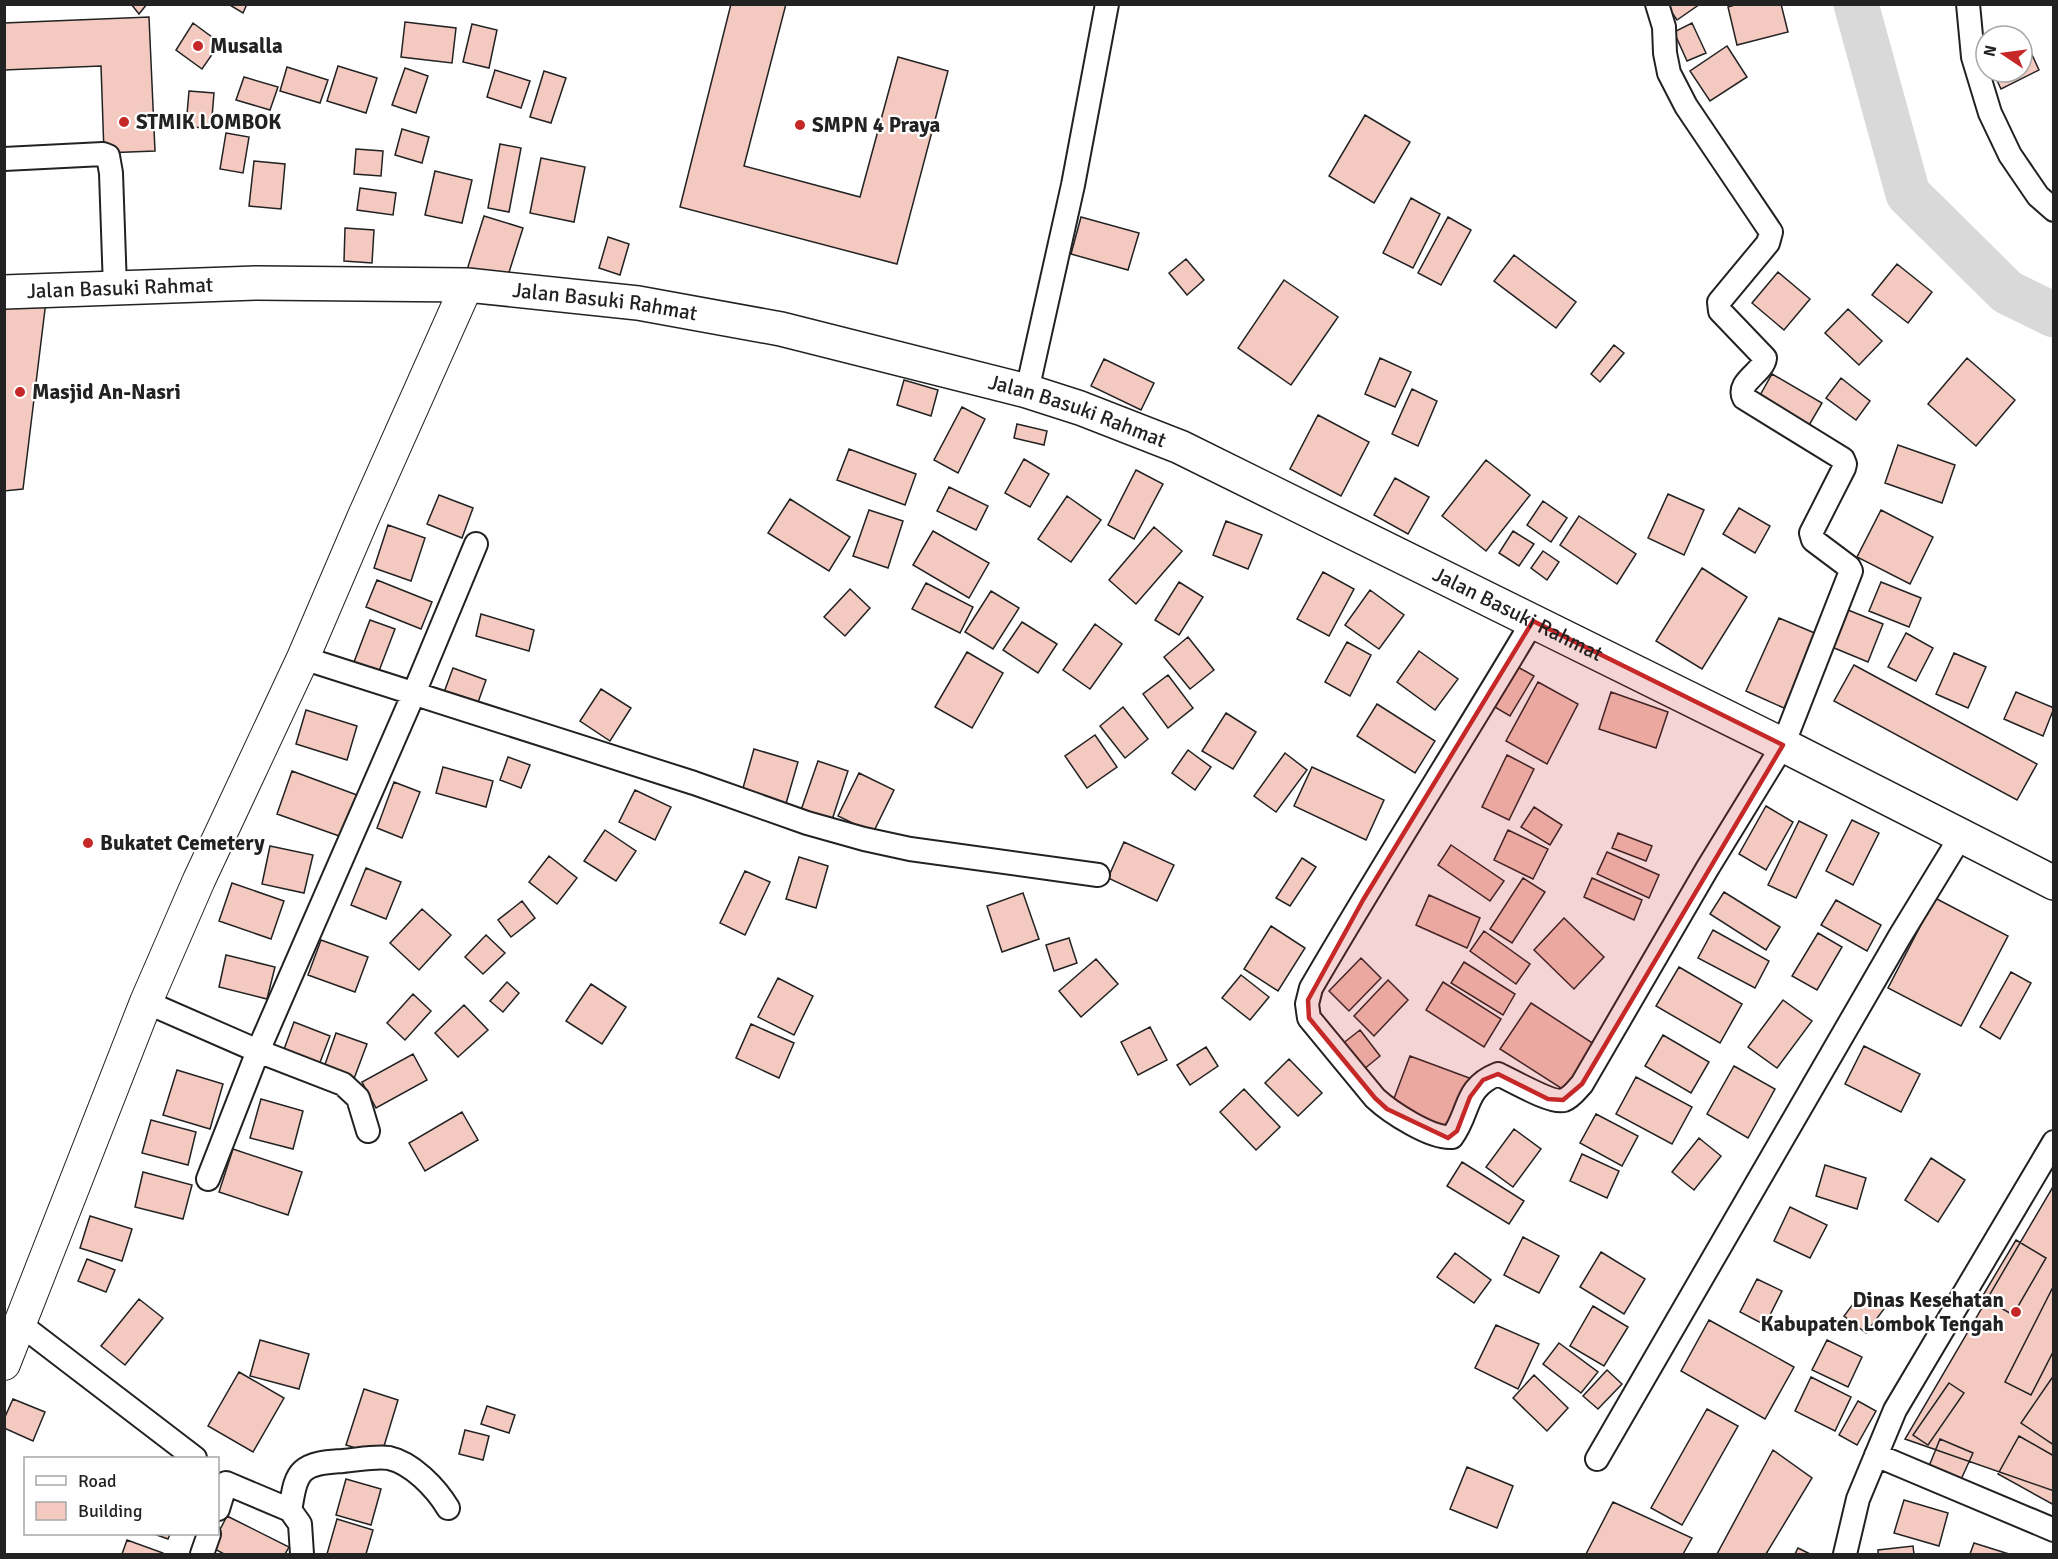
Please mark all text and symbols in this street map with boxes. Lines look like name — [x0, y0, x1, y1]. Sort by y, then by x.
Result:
north arrow — [1974, 24, 2034, 84]
place label: Musalla — [210, 33, 283, 59]
marker: Musalla — [191, 39, 205, 53]
text: N — [1979, 43, 2001, 59]
place label: STMIK LOMBOK — [136, 109, 281, 135]
place label: SMPN 4 Praya — [812, 112, 941, 138]
marker: STMIK LOMBOK — [117, 115, 131, 129]
marker: SMPN 4 Praya — [793, 118, 807, 132]
street label: Jalan Basuki Rahmat — [26, 272, 214, 304]
street label: Jalan Basuki Rahmat — [511, 277, 699, 327]
street label: Jalan Basuki Rahmat — [986, 369, 1170, 453]
place label: Masjid An-Nasri — [32, 379, 181, 405]
marker: Masjid An-Nasri — [13, 385, 27, 399]
street label: Jalan Basuki Rahmat — [1429, 561, 1607, 667]
place label: Bukatet Cemetery — [100, 830, 265, 856]
marker: Bukatet Cemetery — [81, 836, 95, 850]
place label: Dinas Kesehatan Kabupaten Lombok Tengah — [1761, 1287, 2004, 1337]
marker: Dinas Kesehatan Kabupaten Lombok Tengah — [2009, 1305, 2023, 1319]
legend — [24, 1457, 219, 1535]
text: Road — [78, 1470, 117, 1492]
text: Building — [78, 1500, 142, 1522]

